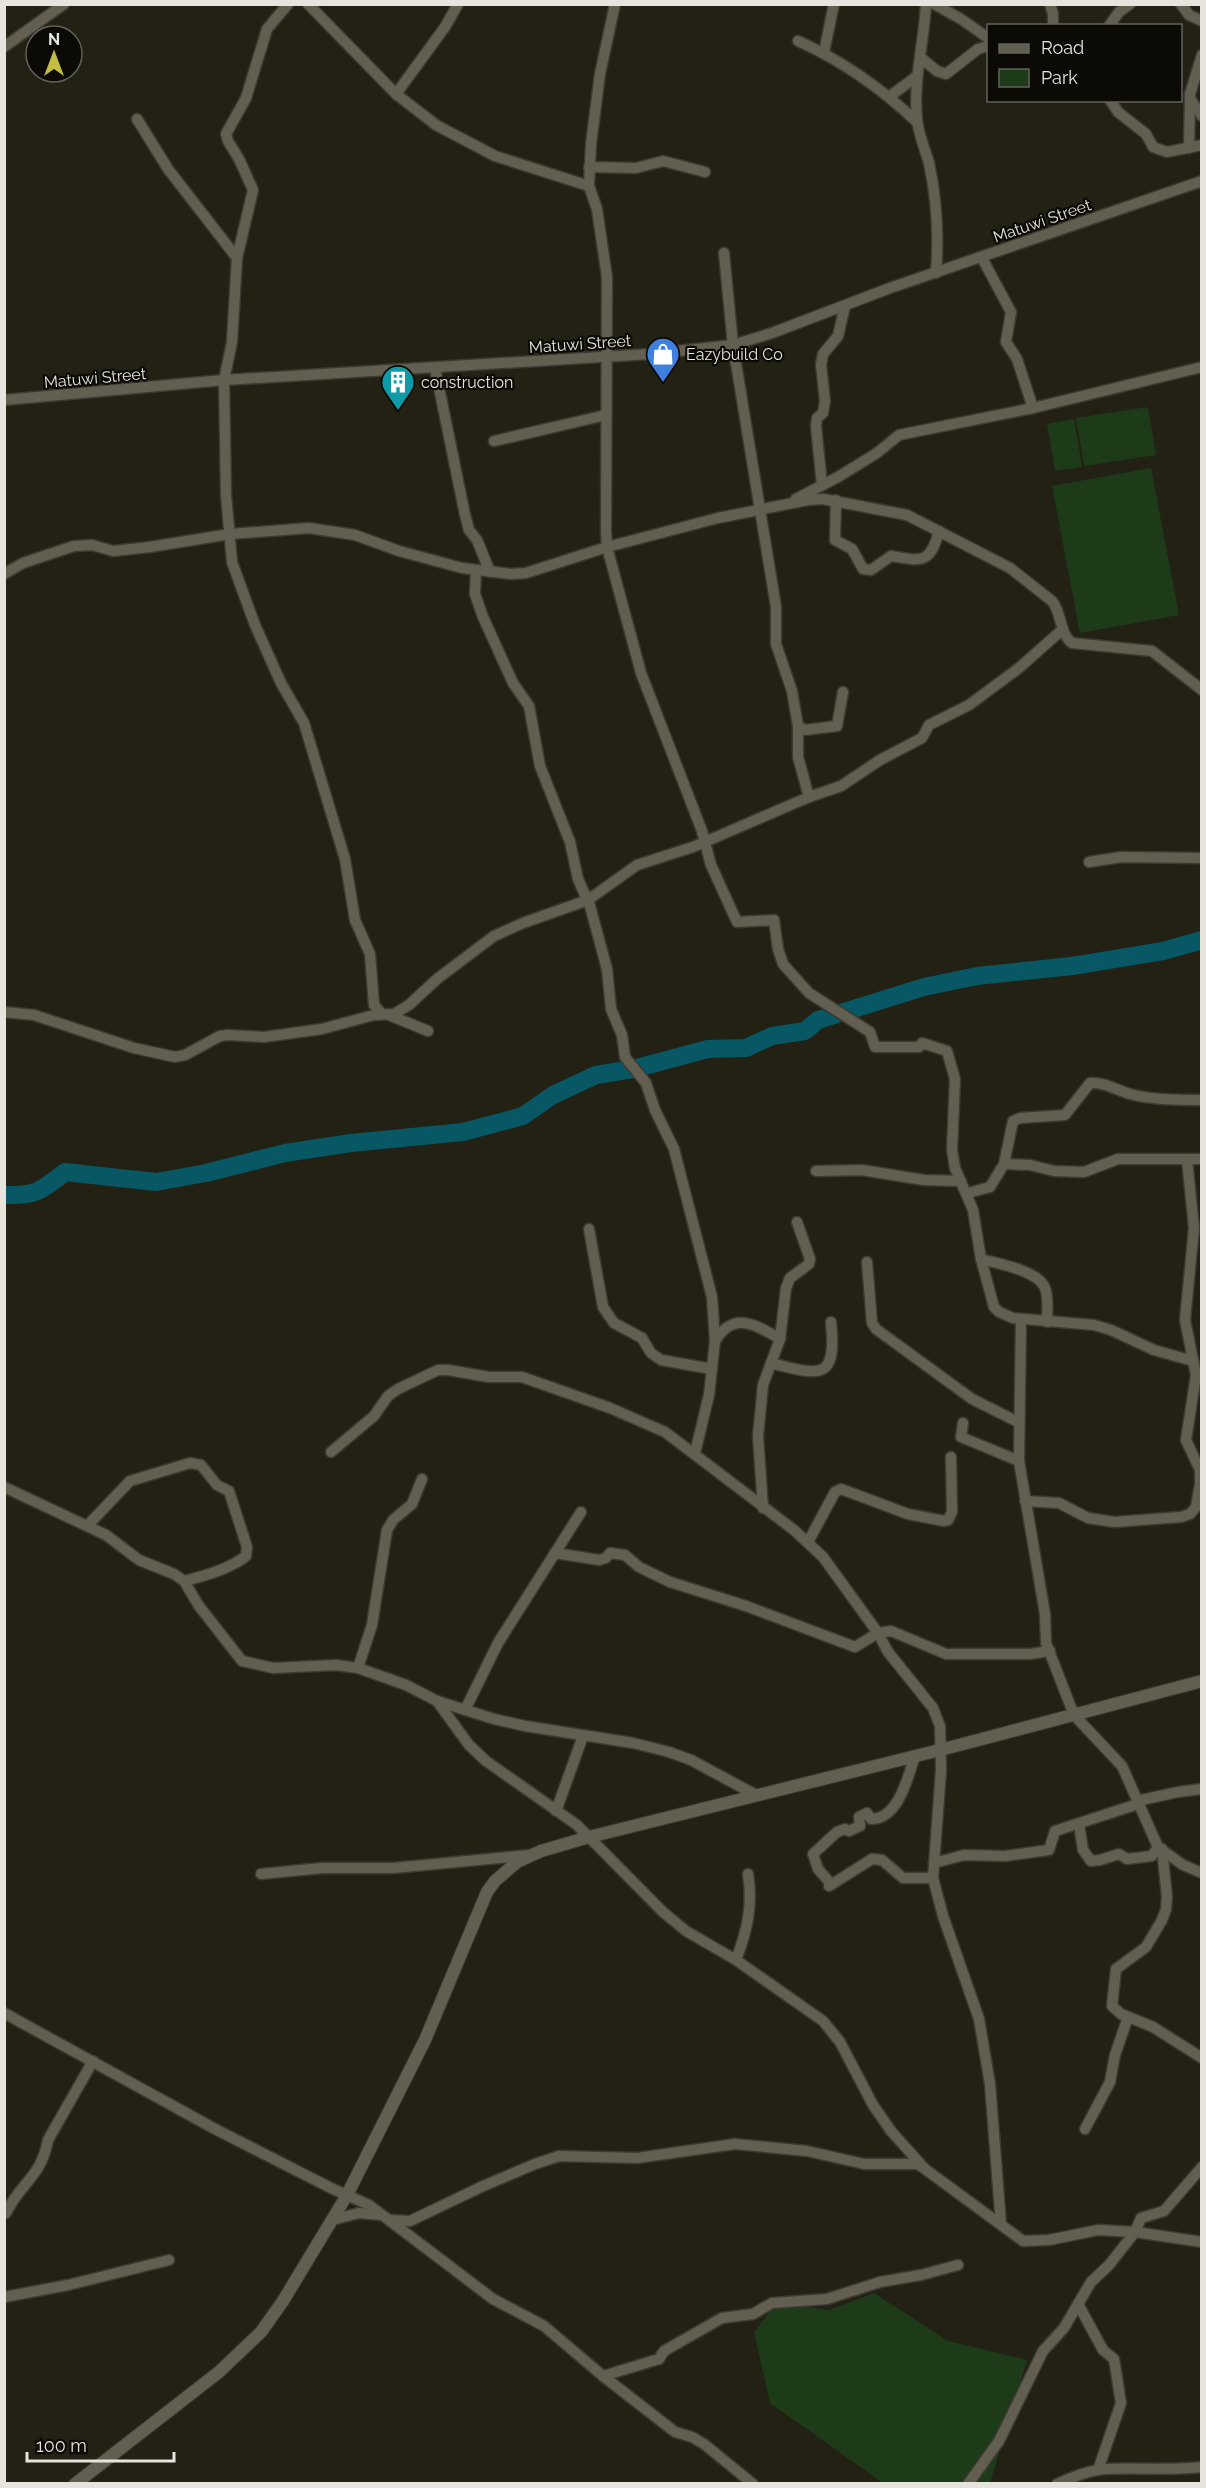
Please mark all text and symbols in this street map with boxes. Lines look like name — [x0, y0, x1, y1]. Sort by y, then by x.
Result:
north arrow — [24, 24, 84, 84]
legend — [987, 24, 1182, 102]
text: N — [48, 30, 60, 49]
text: Road — [1041, 37, 1084, 58]
text: Park — [1041, 67, 1078, 88]
street label: Matuwi Street — [990, 195, 1094, 247]
street label: Matuwi Street — [528, 331, 632, 357]
shop icon: Eazybuild Co — [645, 336, 681, 383]
place label: Eazybuild Co — [686, 345, 783, 364]
street label: Matuwi Street — [43, 364, 147, 392]
building icon: construction — [380, 364, 416, 411]
place label: construction — [421, 373, 513, 392]
scale bar — [27, 2425, 174, 2463]
text: 100 m — [36, 2435, 87, 2456]

